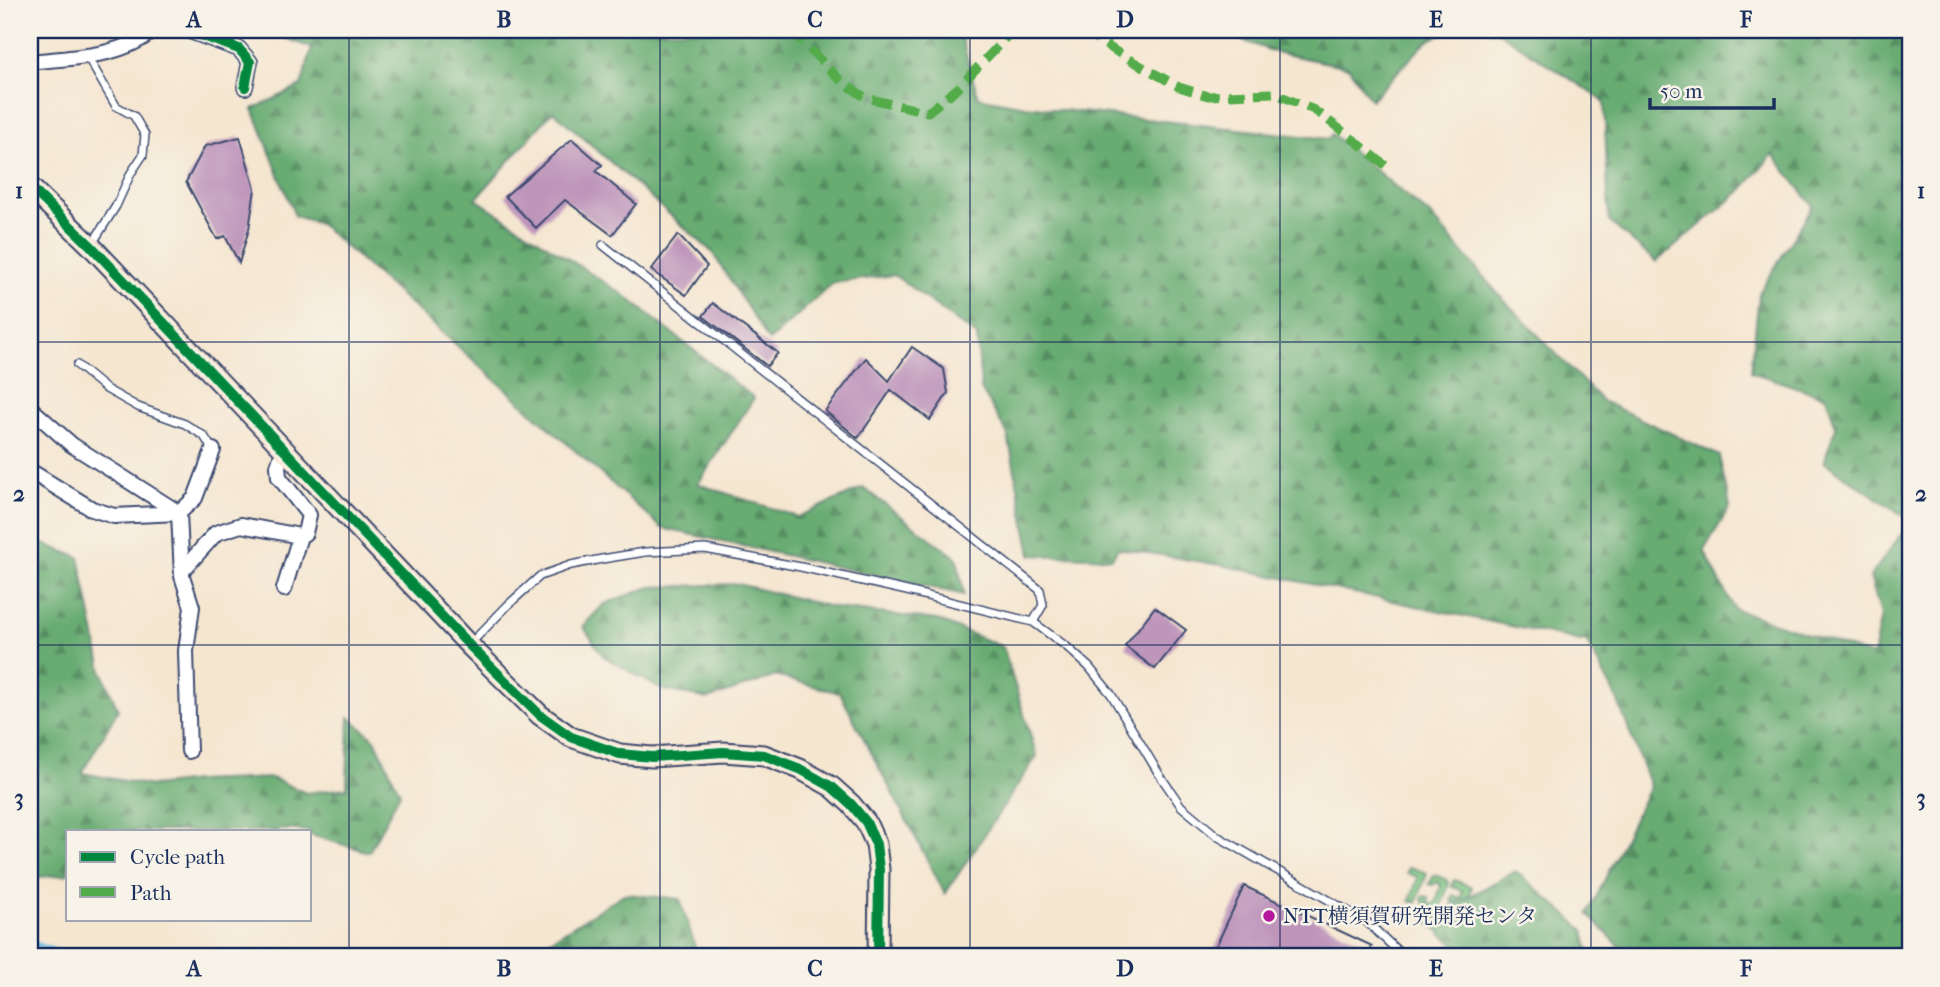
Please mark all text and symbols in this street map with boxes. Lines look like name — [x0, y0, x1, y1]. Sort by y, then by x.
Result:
text: A — [185, 6, 203, 33]
text: B — [497, 6, 512, 33]
text: C — [807, 6, 823, 33]
text: D — [1116, 6, 1134, 33]
text: E — [1429, 6, 1443, 33]
text: F — [1739, 6, 1753, 33]
scale bar — [1650, 66, 1774, 110]
text: 50 m — [1660, 79, 1703, 103]
text: 1 — [15, 177, 23, 204]
text: 1 — [1917, 177, 1925, 204]
text: 2 — [13, 480, 25, 507]
text: 2 — [1915, 480, 1927, 507]
text: 3 — [14, 784, 24, 811]
text: 3 — [1916, 784, 1926, 811]
legend — [66, 830, 312, 920]
text: Cycle path — [130, 845, 225, 869]
text: Path — [130, 881, 172, 905]
place label: NTT横須賀研究開発センタ — [1283, 904, 1537, 928]
marker: NTT横須賀研究開発センタ — [1261, 908, 1277, 924]
text: A — [185, 955, 203, 982]
text: B — [497, 955, 512, 982]
text: C — [807, 955, 823, 982]
text: D — [1116, 955, 1134, 982]
text: E — [1429, 955, 1443, 982]
text: F — [1739, 955, 1753, 982]

